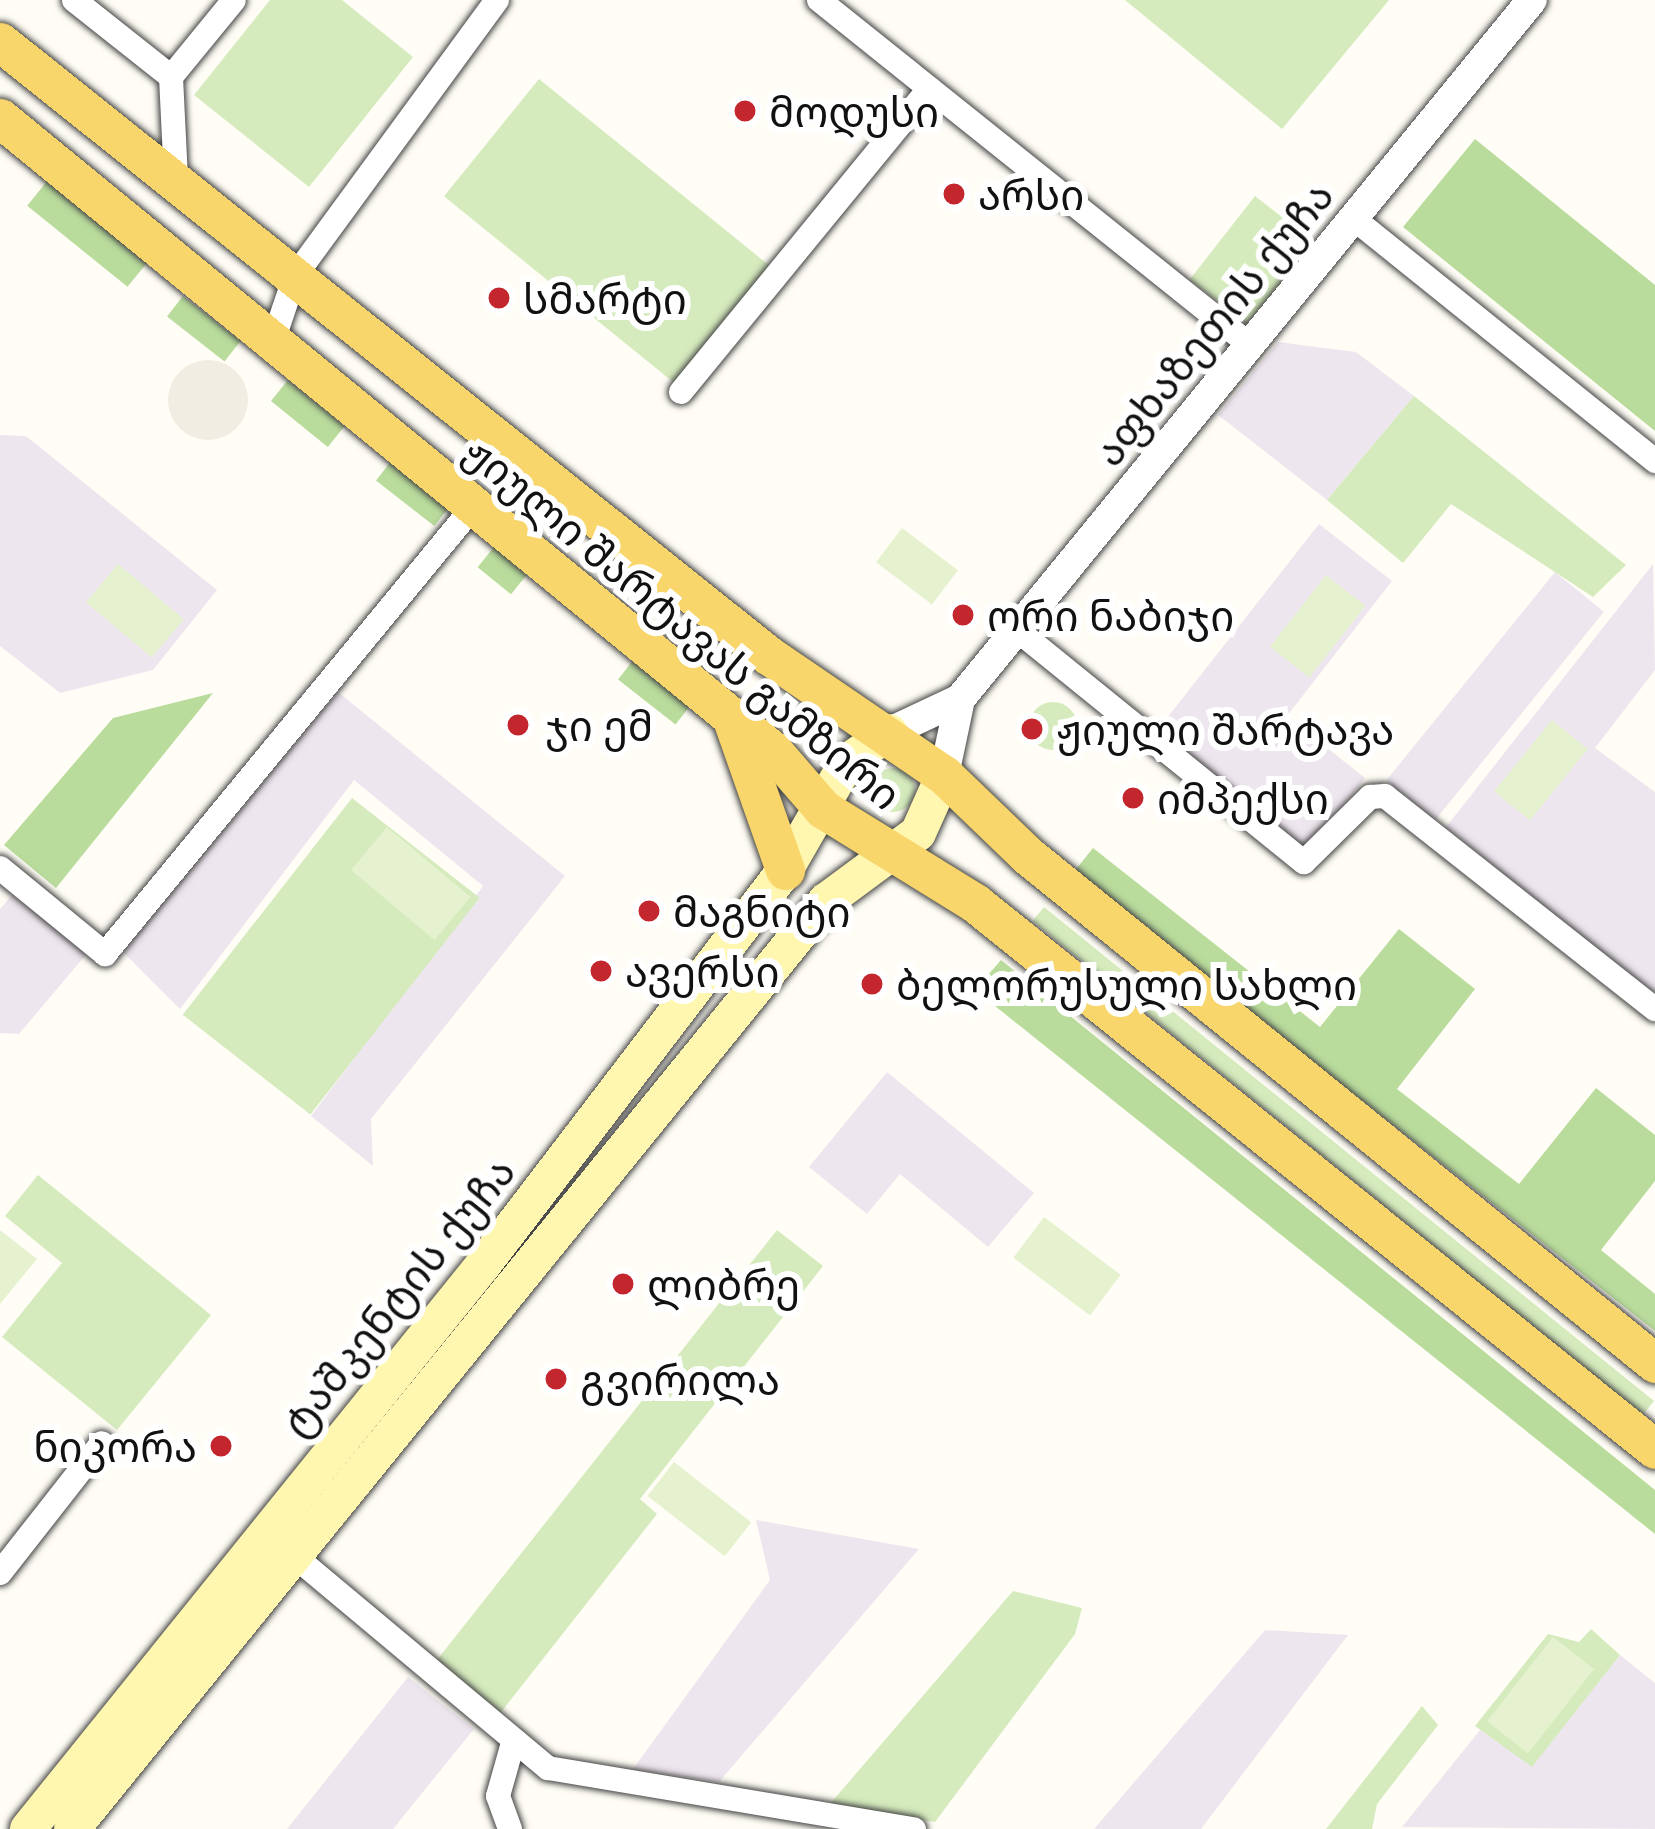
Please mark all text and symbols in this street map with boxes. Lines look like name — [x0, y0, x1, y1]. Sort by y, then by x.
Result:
place label: მოდუსი — [769, 86, 939, 136]
marker: მოდუსი — [732, 98, 758, 124]
place label: არსი — [978, 169, 1084, 219]
street label: აფხაზეთის ქუჩა — [1083, 170, 1343, 476]
marker: არსი — [941, 181, 967, 207]
place label: სმარტი — [523, 273, 687, 323]
marker: სმარტი — [486, 285, 512, 311]
street label: ჟიული შარტავას გამზირი — [454, 424, 912, 820]
place label: ორი ნაბიჯი — [987, 590, 1234, 640]
marker: ორი ნაბიჯი — [950, 602, 976, 628]
place label: ჯი ემ — [545, 700, 653, 750]
place label: ჟიული შარტავა — [1056, 704, 1394, 754]
marker: ჯი ემ — [502, 709, 534, 741]
marker: ჟიული შარტავა — [1019, 716, 1045, 742]
place label: იმპექსი — [1157, 773, 1329, 823]
marker: იმპექსი — [1120, 785, 1146, 811]
place label: მაგნიტი — [673, 886, 851, 936]
marker: მაგნიტი — [636, 898, 662, 924]
place label: ავერსი — [625, 946, 780, 996]
marker: ავერსი — [588, 958, 614, 984]
place label: ბელორუსული სახლი — [896, 959, 1357, 1009]
marker: ბელორუსული სახლი — [859, 971, 885, 997]
street label: ტაშკენტის ქუჩა — [269, 1146, 525, 1446]
place label: ლიბრე — [647, 1259, 800, 1309]
marker: ლიბრე — [610, 1271, 636, 1297]
place label: გვირილა — [580, 1354, 780, 1404]
marker: გვირილა — [543, 1366, 569, 1392]
place label: ნიკორა — [33, 1421, 197, 1471]
marker: ნიკორა — [208, 1433, 234, 1459]

